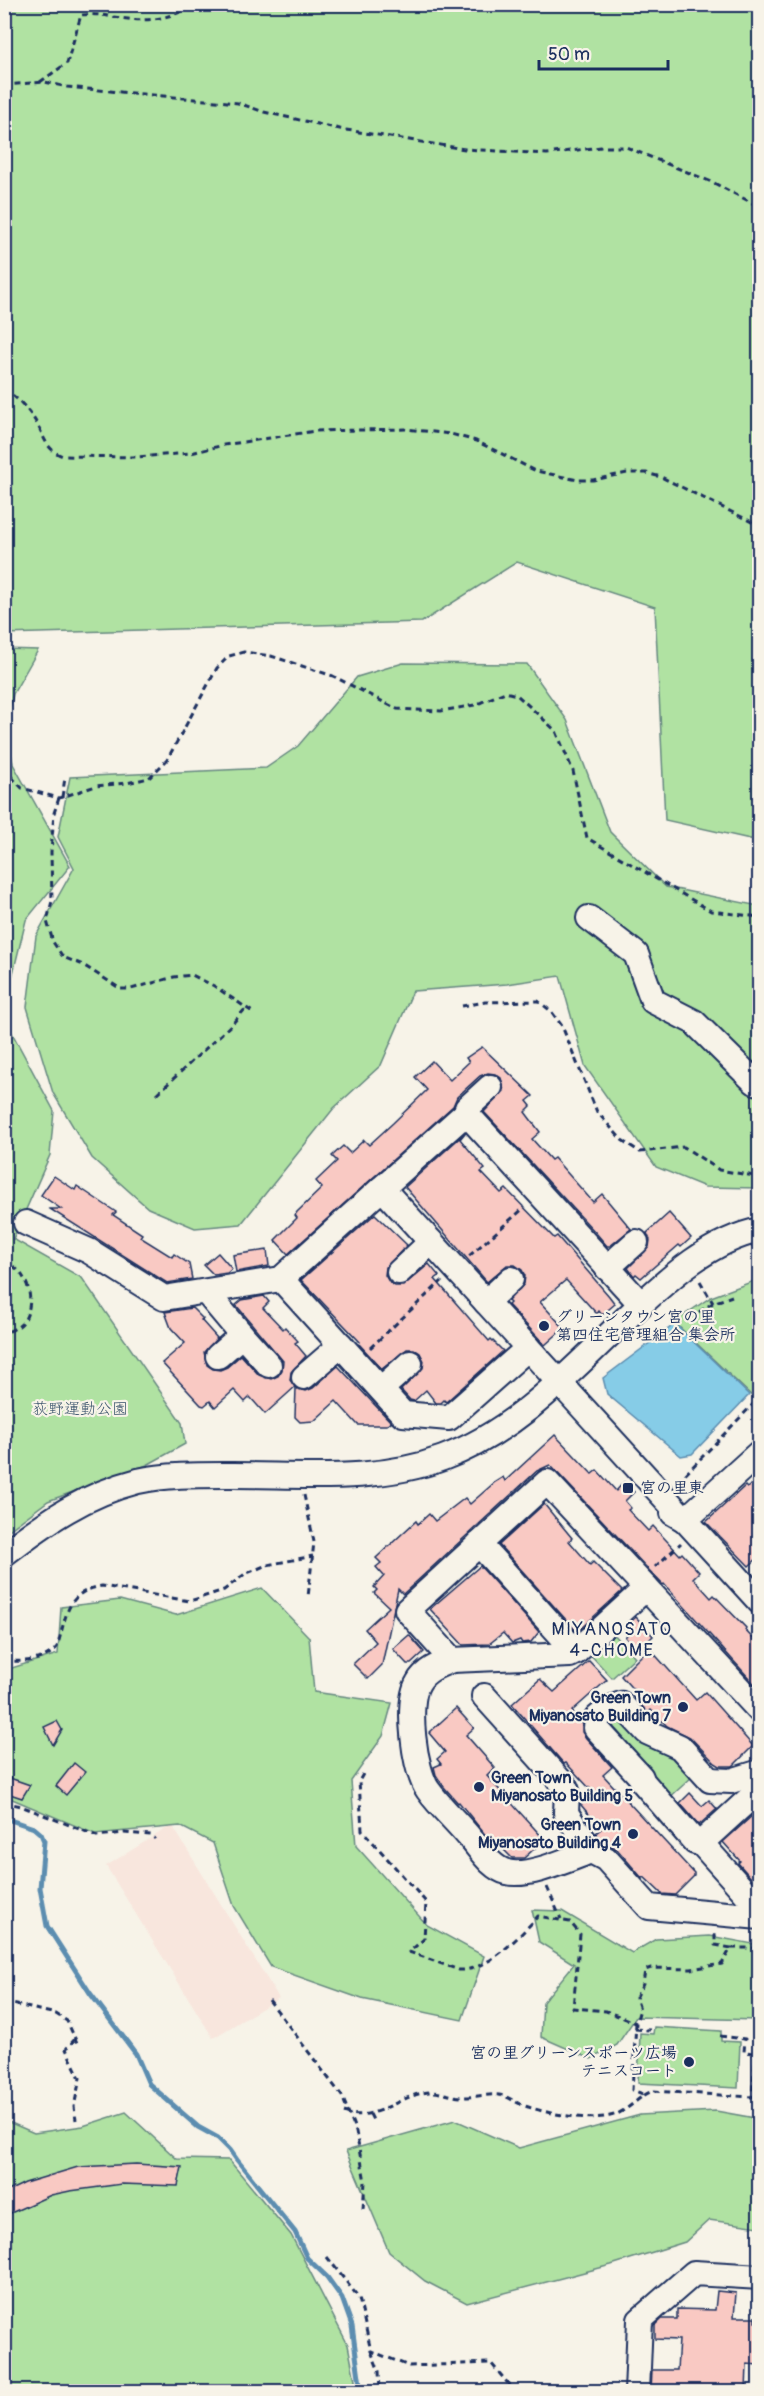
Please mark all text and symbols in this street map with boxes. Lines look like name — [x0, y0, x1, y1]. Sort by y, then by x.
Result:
scale bar — [539, 33, 668, 71]
text: 50 m — [548, 43, 590, 66]
place label: グリーンタウン宮の里 第四住宅管理組合 集会所 — [556, 1307, 735, 1345]
marker: グリーンタウン宮の里 第四住宅管理組合 集会所 — [537, 1319, 551, 1333]
park label: 荻野運動公園 — [32, 1399, 128, 1419]
place label: 宮の里東 — [640, 1478, 704, 1498]
marker: 宮の里東 — [621, 1481, 635, 1495]
district label: MIYANOSATO 4-CHOME — [552, 1618, 672, 1662]
place label: Green Town Miyanosato Building 7 — [529, 1688, 672, 1726]
marker: Green Town Miyanosato Building 7 — [676, 1700, 690, 1714]
place label: Green Town Miyanosato Building 5 — [491, 1768, 634, 1806]
marker: Green Town Miyanosato Building 5 — [472, 1780, 486, 1794]
place label: Green Town Miyanosato Building 4 — [478, 1815, 622, 1853]
marker: Green Town Miyanosato Building 4 — [626, 1827, 640, 1841]
place label: 宮の里グリーンスポーツ広場 テニスコート — [470, 2043, 677, 2081]
marker: 宮の里グリーンスポーツ広場 テニスコート — [682, 2055, 696, 2069]

